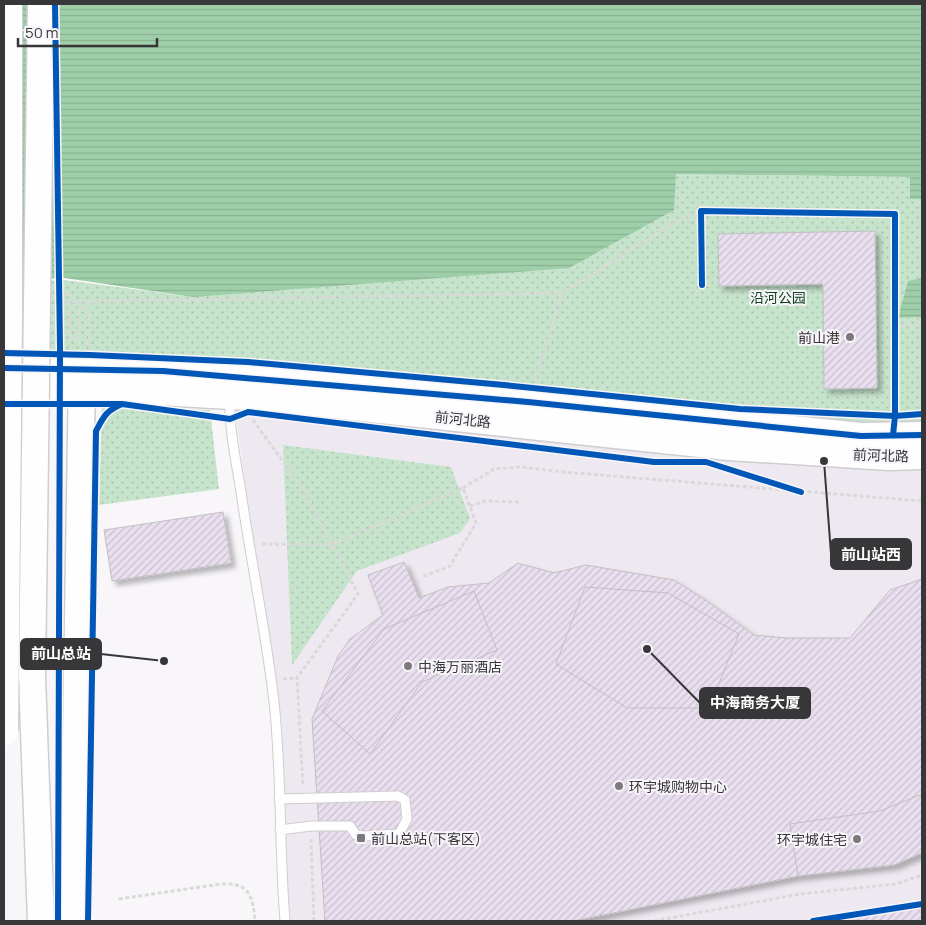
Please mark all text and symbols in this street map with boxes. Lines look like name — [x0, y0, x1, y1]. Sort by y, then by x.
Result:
scale bar — [18, 15, 156, 47]
text: 50 m — [25, 22, 59, 43]
park label: 沿河公园 — [750, 288, 806, 307]
place label: 前山港 — [798, 328, 840, 347]
marker: 前山港 — [844, 331, 856, 343]
street label: 前河北路 — [434, 407, 492, 431]
street label: 前河北路 — [853, 445, 909, 465]
callout: 前山站西 — [831, 539, 911, 569]
text: 前山站西 — [841, 544, 901, 565]
callout: 前山总站 — [21, 639, 101, 669]
text: 前山总站 — [31, 643, 91, 664]
place label: 中海万丽酒店 — [418, 657, 502, 676]
marker: 中海万丽酒店 — [402, 660, 414, 672]
callout: 中海商务大厦 — [700, 688, 810, 718]
text: 中海商务大厦 — [710, 692, 800, 713]
place label: 环宇城购物中心 — [629, 777, 727, 796]
marker: 环宇城购物中心 — [613, 780, 625, 792]
place label: 前山总站(下客区) — [371, 829, 481, 848]
place label: 环宇城住宅 — [777, 830, 847, 849]
marker: 前山总站(下客区) — [355, 832, 367, 844]
marker: 环宇城住宅 — [851, 833, 863, 845]

